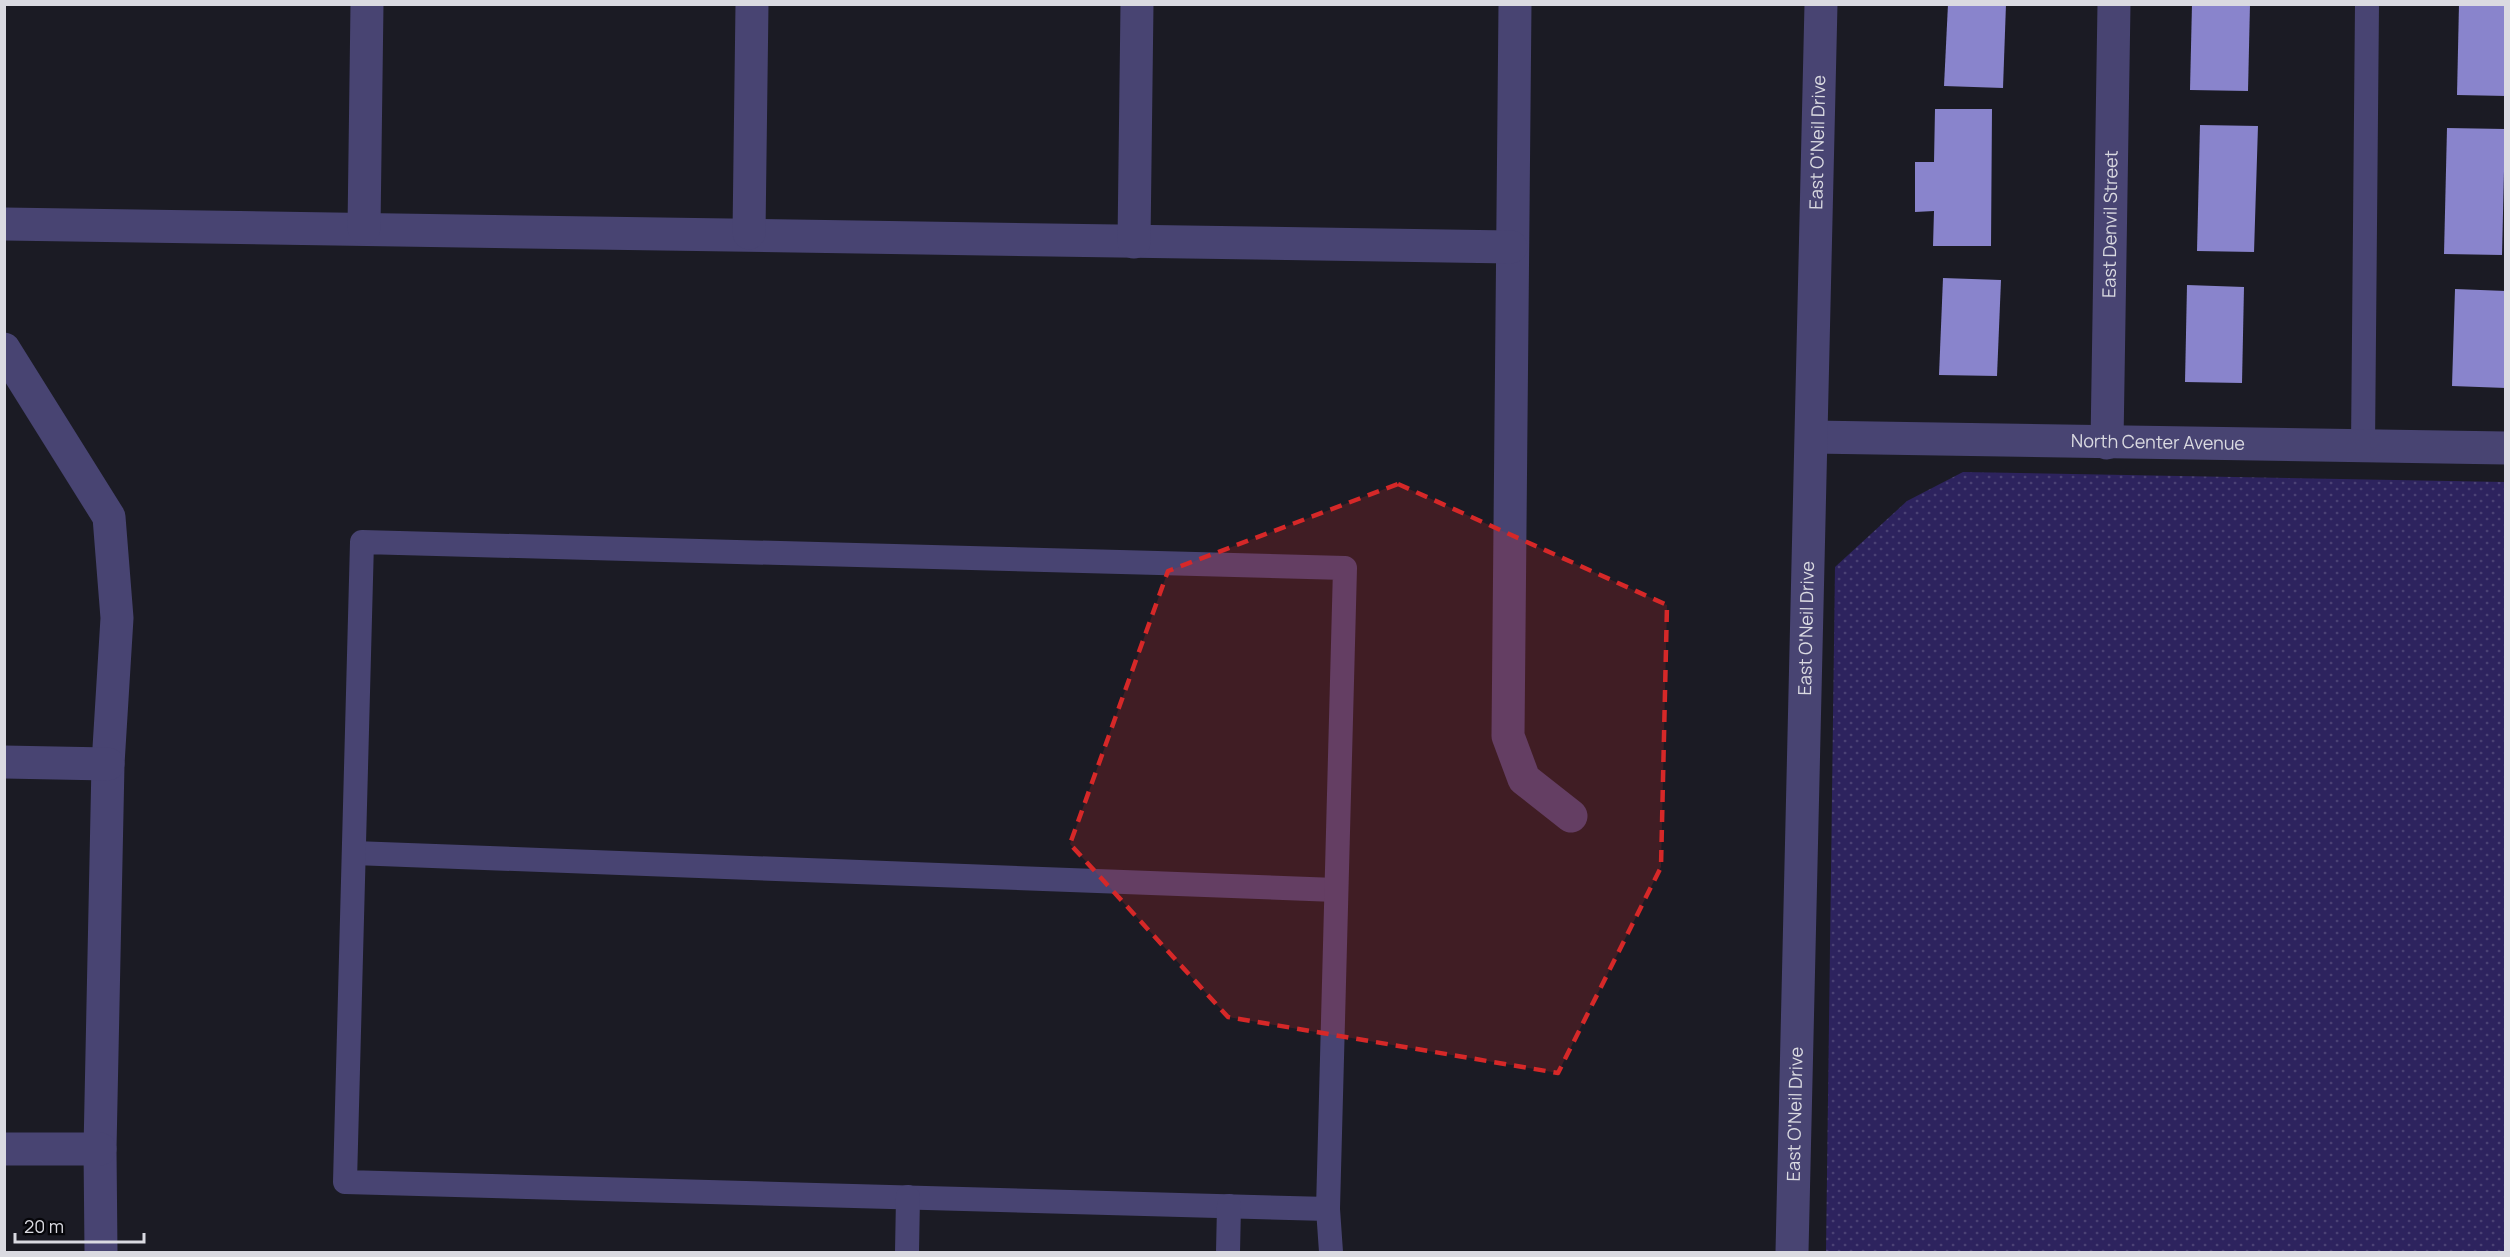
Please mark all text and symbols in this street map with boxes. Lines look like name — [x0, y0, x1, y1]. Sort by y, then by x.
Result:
street label: East O'Neil Drive — [1803, 75, 1830, 210]
street label: East Denvil Street — [2096, 150, 2123, 298]
street label: North Center Avenue — [2071, 428, 2245, 455]
street label: East O'Neil Drive — [1792, 561, 1819, 696]
street label: East O'Neil Drive — [1781, 1047, 1808, 1181]
scale bar — [15, 1206, 144, 1244]
text: 20 m — [24, 1214, 64, 1238]

